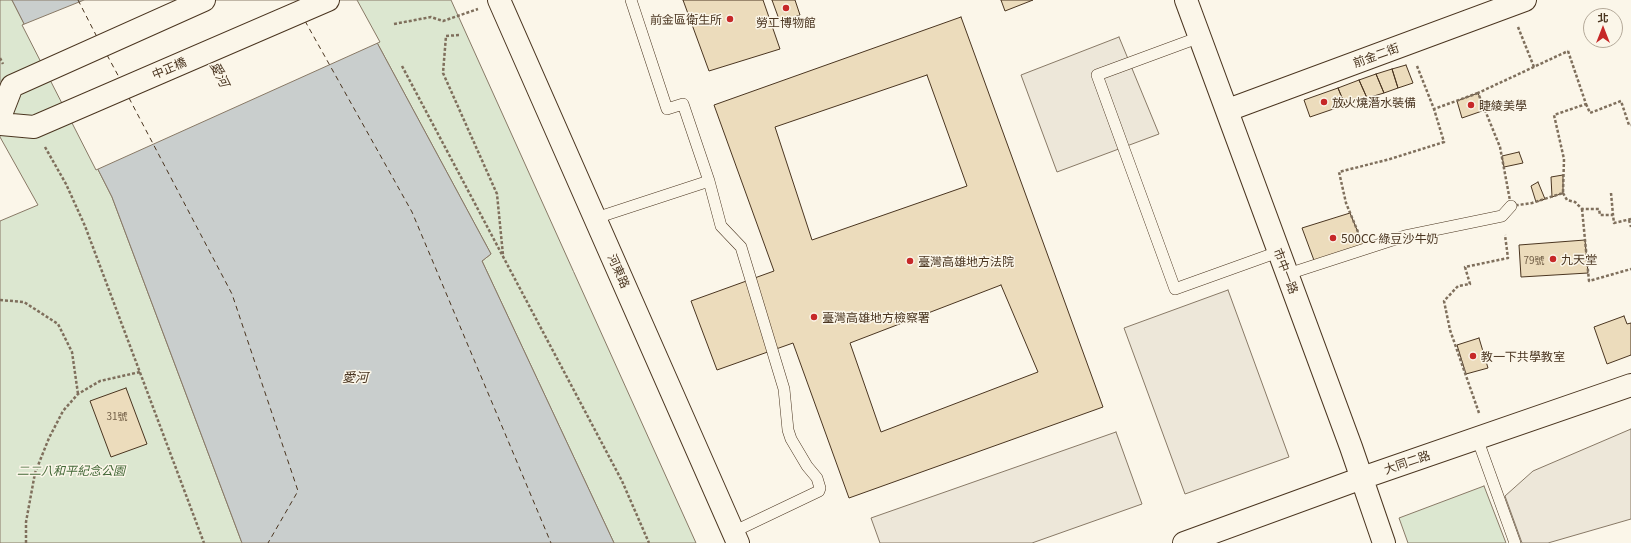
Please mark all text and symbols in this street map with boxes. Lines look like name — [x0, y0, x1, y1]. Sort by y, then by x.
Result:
marker: 勞工博物館 — [781, 3, 791, 13]
north arrow — [1583, 8, 1623, 48]
text: 北 — [1598, 9, 1609, 25]
place label: 前金區衛生所 — [650, 12, 722, 26]
marker: 前金區衛生所 — [725, 14, 735, 24]
place label: 勞工博物館 — [756, 15, 816, 29]
street label: 前金二街 — [1351, 40, 1401, 70]
street label: 中正橋 — [150, 54, 188, 82]
water label: 愛河 — [207, 59, 233, 89]
place label: 放火燒潛水裝備 — [1332, 95, 1416, 109]
marker: 放火燒潛水裝備 — [1319, 97, 1329, 107]
place label: 睫綾美學 — [1479, 98, 1527, 112]
marker: 睫綾美學 — [1466, 100, 1476, 110]
place label: 500CC 綠豆沙牛奶 — [1341, 231, 1439, 245]
marker: 500CC 綠豆沙牛奶 — [1328, 233, 1338, 243]
street label: 市中一路 — [1271, 246, 1301, 296]
street label: 河東路 — [605, 252, 633, 290]
place label: 九天堂 — [1561, 252, 1597, 266]
place label: 臺灣高雄地方法院 — [918, 254, 1014, 268]
house number: 79號 — [1523, 254, 1545, 266]
marker: 九天堂 — [1548, 254, 1558, 264]
marker: 臺灣高雄地方法院 — [905, 256, 915, 266]
place label: 臺灣高雄地方檢察署 — [822, 310, 930, 324]
marker: 臺灣高雄地方檢察署 — [809, 312, 819, 322]
place label: 教一下共學教室 — [1481, 349, 1565, 363]
marker: 教一下共學教室 — [1468, 351, 1478, 361]
water label: 愛河 — [342, 369, 368, 385]
house number: 31號 — [106, 410, 128, 422]
street label: 大同二路 — [1382, 447, 1432, 477]
park label: 二二八和平紀念公園 — [17, 463, 125, 477]

